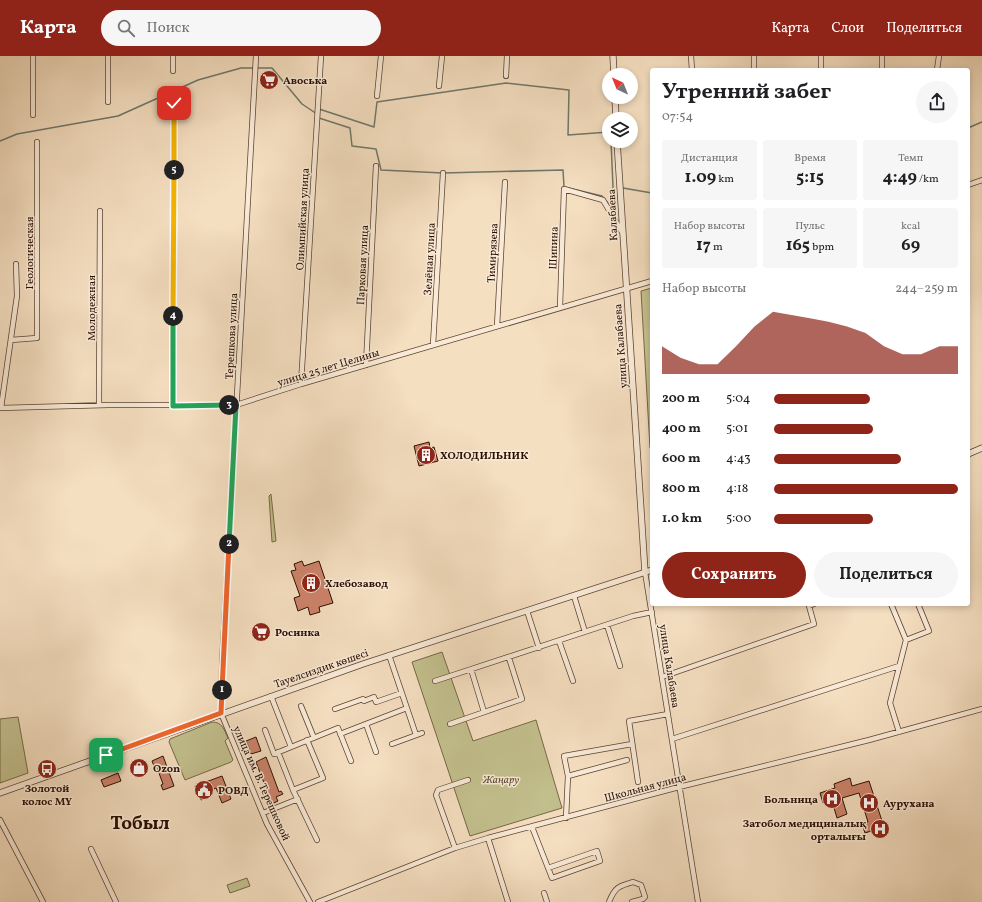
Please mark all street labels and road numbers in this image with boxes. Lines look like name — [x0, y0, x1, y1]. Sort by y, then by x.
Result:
street label: Олимпийская улица — [293, 167, 314, 271]
street label: Калабаева — [605, 188, 622, 241]
street label: Геологическая — [23, 216, 38, 289]
street label: Зелёная улица — [421, 222, 440, 296]
street label: Тимирязева — [484, 222, 503, 283]
street label: Парковая улица — [354, 224, 373, 306]
street label: Шипина — [546, 226, 563, 270]
street label: Молодежная — [85, 275, 100, 341]
street label: Терешкова улица — [223, 292, 242, 380]
street label: улица Калабаева — [611, 303, 632, 389]
street label: улица 25 лет Целины — [275, 346, 382, 391]
street label: улица Калабаева — [654, 623, 683, 710]
street label: Тауелсиздик көшесі — [272, 646, 371, 693]
street label: улица им. В. Терешковой — [228, 724, 293, 844]
street label: Школьная улица — [603, 770, 689, 807]

